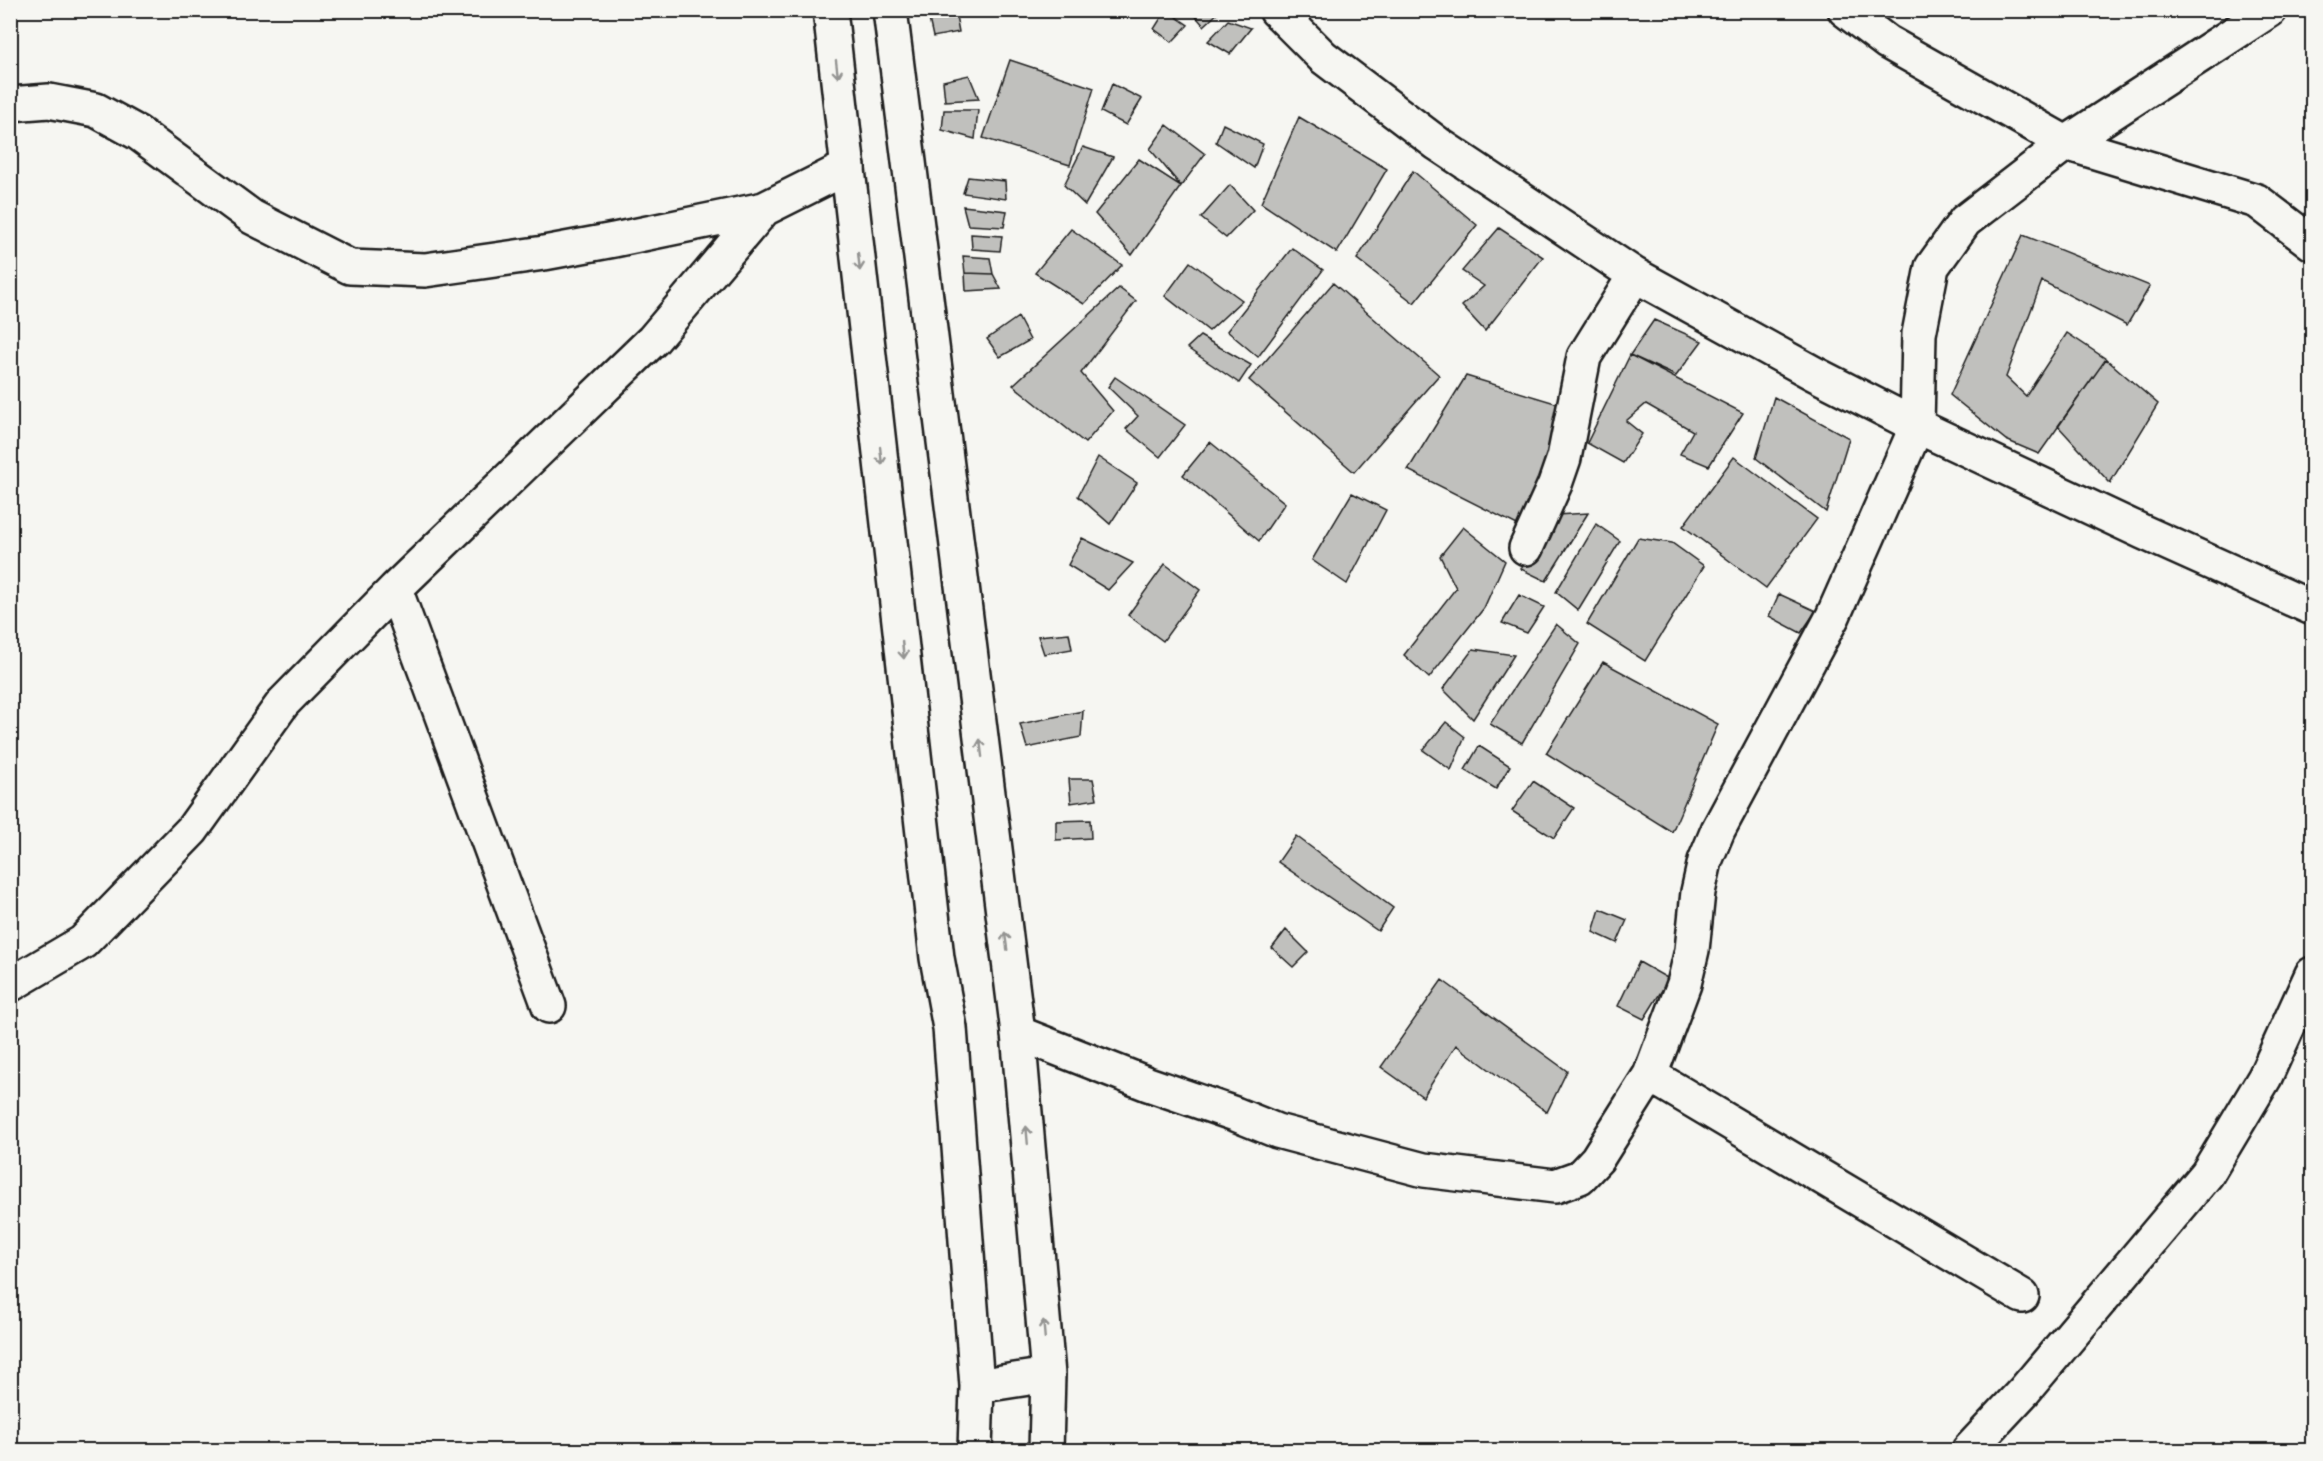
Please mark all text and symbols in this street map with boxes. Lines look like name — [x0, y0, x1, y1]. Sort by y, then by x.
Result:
one-way arrow — [831, 58, 842, 78]
one-way arrow — [854, 252, 865, 272]
one-way arrow — [876, 446, 887, 466]
one-way arrow — [898, 639, 909, 659]
one-way arrow — [976, 738, 987, 758]
one-way arrow — [1000, 932, 1011, 952]
one-way arrow — [1021, 1126, 1032, 1145]
one-way arrow — [1038, 1320, 1049, 1340]

